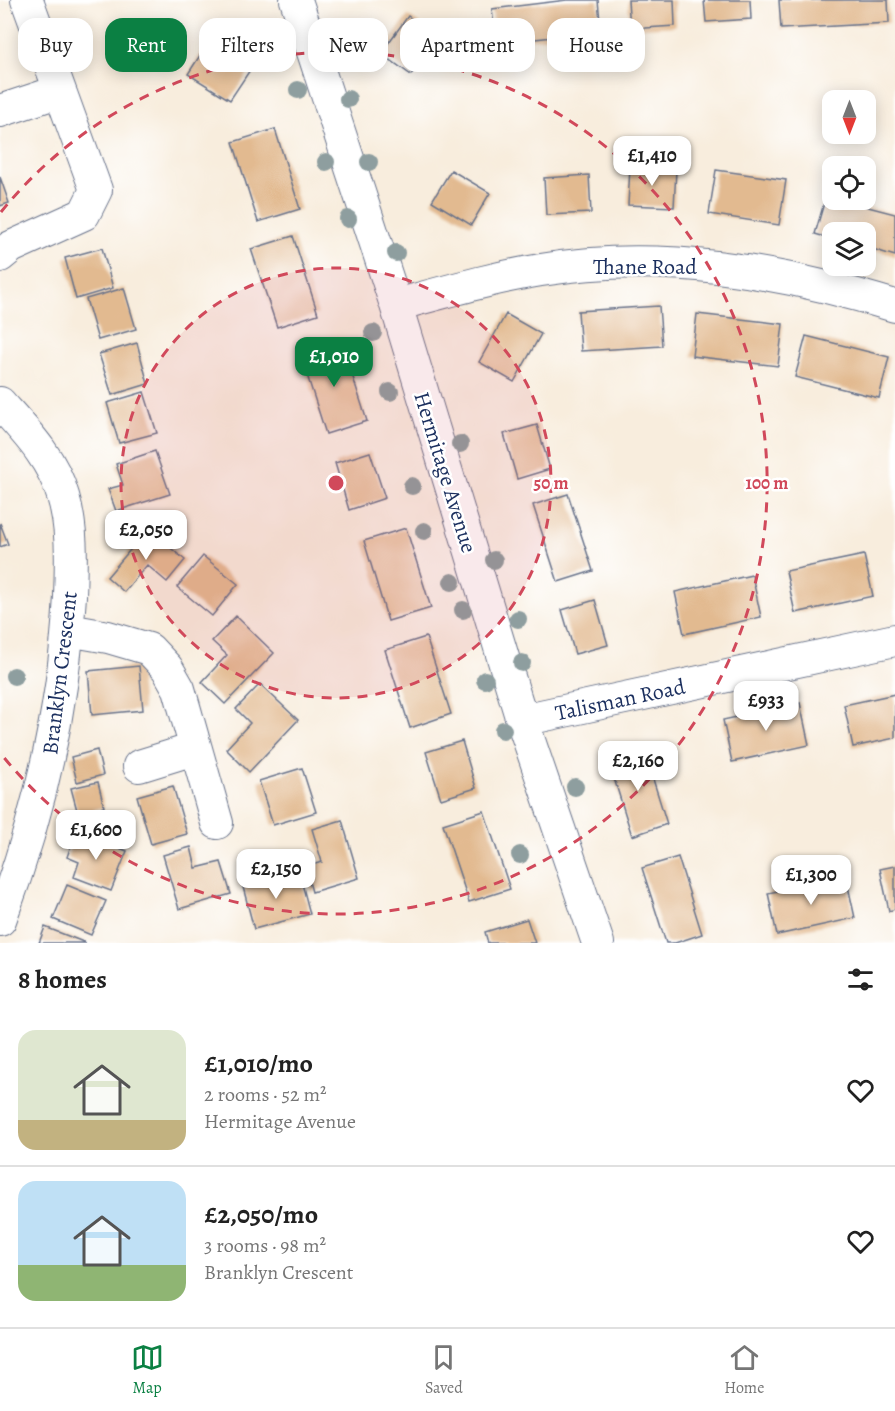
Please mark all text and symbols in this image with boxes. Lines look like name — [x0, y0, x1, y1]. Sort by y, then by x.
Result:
chip: Buy — [18, 18, 93, 72]
chip: Rent — [105, 18, 187, 72]
chip: Filters — [199, 18, 296, 72]
chip: New — [308, 18, 388, 72]
chip: Apartment — [400, 18, 535, 72]
chip: House — [547, 18, 645, 72]
north arrow — [822, 90, 876, 144]
map controls — [822, 90, 876, 276]
pin: £1,410 — [603, 136, 701, 187]
text: £1,410 — [627, 142, 677, 169]
button: locate — [822, 156, 876, 210]
button: layers — [822, 222, 876, 276]
street label: Thane Road — [593, 252, 697, 282]
pin: £1,010 — [285, 337, 383, 388]
text: £1,010 — [309, 343, 359, 370]
street label: Hermitage Avenue — [406, 388, 484, 557]
text: 50 m — [534, 471, 568, 495]
text: 100 m — [746, 471, 788, 495]
centre of rings — [326, 473, 346, 493]
pin: £2,050 — [97, 510, 195, 561]
text: £2,050 — [119, 516, 173, 543]
street label: Branklyn Crescent — [35, 590, 85, 757]
street label: Talisman Road — [552, 672, 688, 728]
pin: £933 — [730, 681, 802, 732]
text: £933 — [748, 687, 784, 714]
pin: £2,160 — [589, 741, 687, 792]
text: £2,160 — [612, 747, 664, 774]
pin: £1,600 — [47, 810, 145, 861]
text: £1,600 — [70, 816, 122, 843]
pin: £2,150 — [227, 849, 325, 900]
text: £2,150 — [250, 855, 302, 882]
pin: £1,300 — [762, 855, 860, 906]
text: £1,300 — [785, 861, 837, 888]
text: 8 homes — [18, 962, 107, 997]
icon: filters — [844, 963, 877, 996]
text: £1,010/mo — [204, 1046, 313, 1081]
icon: home — [66, 1054, 138, 1126]
icon: heart — [844, 1074, 877, 1107]
text: 2 rooms · 52 m² — [204, 1081, 327, 1108]
text: Hermitage Avenue — [204, 1108, 356, 1135]
text: £2,050/mo — [204, 1197, 318, 1232]
icon: home — [66, 1205, 138, 1277]
icon: heart — [844, 1225, 877, 1258]
text: 3 rooms · 98 m² — [204, 1232, 326, 1259]
text: Branklyn Crescent — [204, 1259, 353, 1286]
tab: Map — [131, 1341, 164, 1399]
tab: Saved — [425, 1341, 463, 1399]
tab: Home — [724, 1341, 764, 1399]

